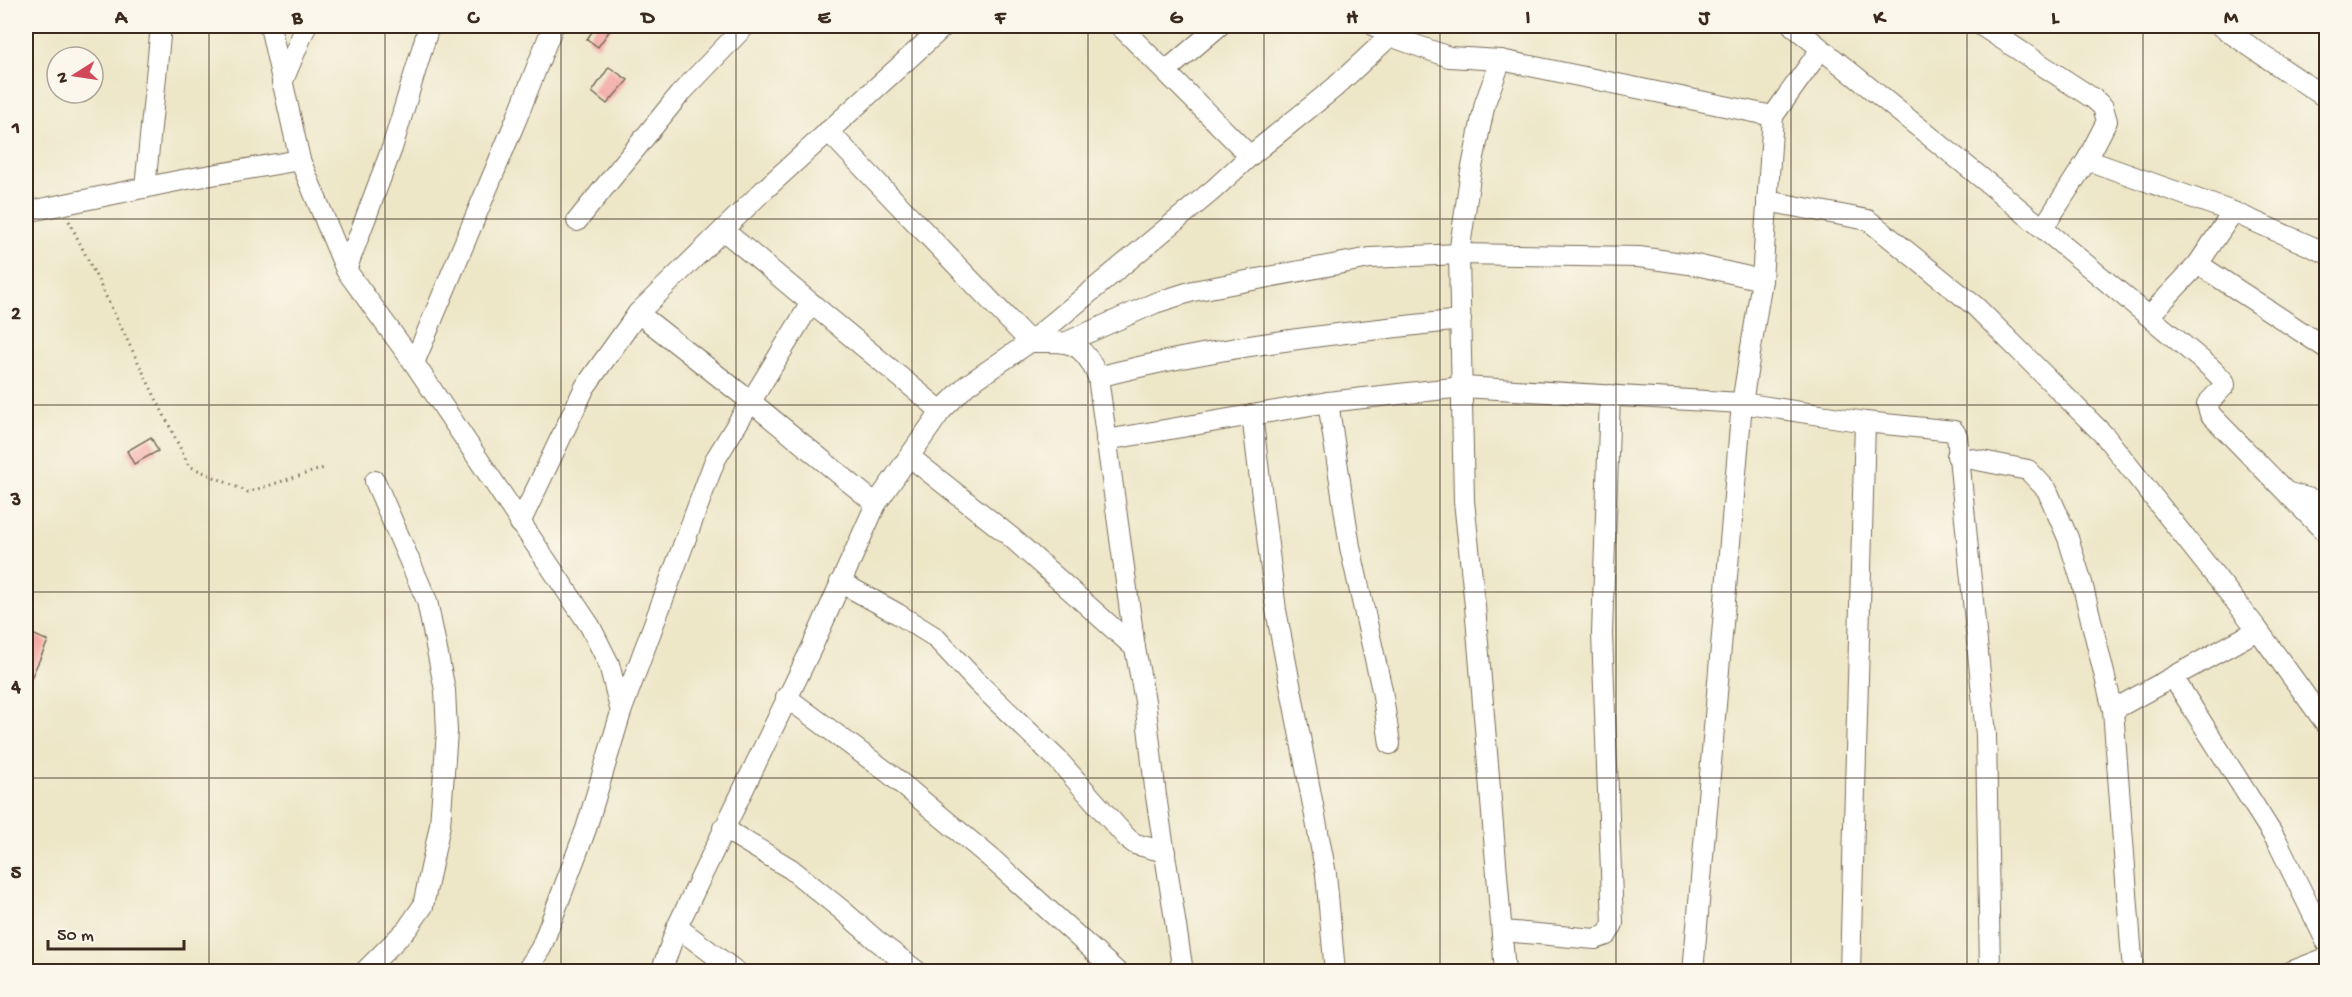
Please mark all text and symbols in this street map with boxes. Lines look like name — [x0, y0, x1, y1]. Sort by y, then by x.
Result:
text: A — [114, 8, 129, 31]
text: B — [291, 8, 303, 31]
text: C — [467, 8, 481, 31]
text: D — [639, 8, 655, 31]
text: E — [818, 8, 832, 31]
text: F — [994, 8, 1007, 31]
text: G — [1170, 8, 1184, 31]
text: H — [1346, 8, 1358, 31]
text: I — [1526, 8, 1531, 31]
text: J — [1698, 8, 1711, 31]
text: K — [1872, 8, 1887, 31]
text: L — [2051, 8, 2060, 31]
text: M — [2224, 8, 2239, 31]
north arrow — [45, 45, 105, 105]
text: N — [53, 70, 74, 84]
text: 1 — [11, 118, 20, 141]
text: 2 — [11, 304, 21, 327]
text: 3 — [10, 490, 21, 513]
text: 4 — [10, 677, 21, 700]
text: 5 — [11, 863, 22, 886]
scale bar — [48, 913, 184, 951]
text: 50 m — [57, 926, 94, 947]

